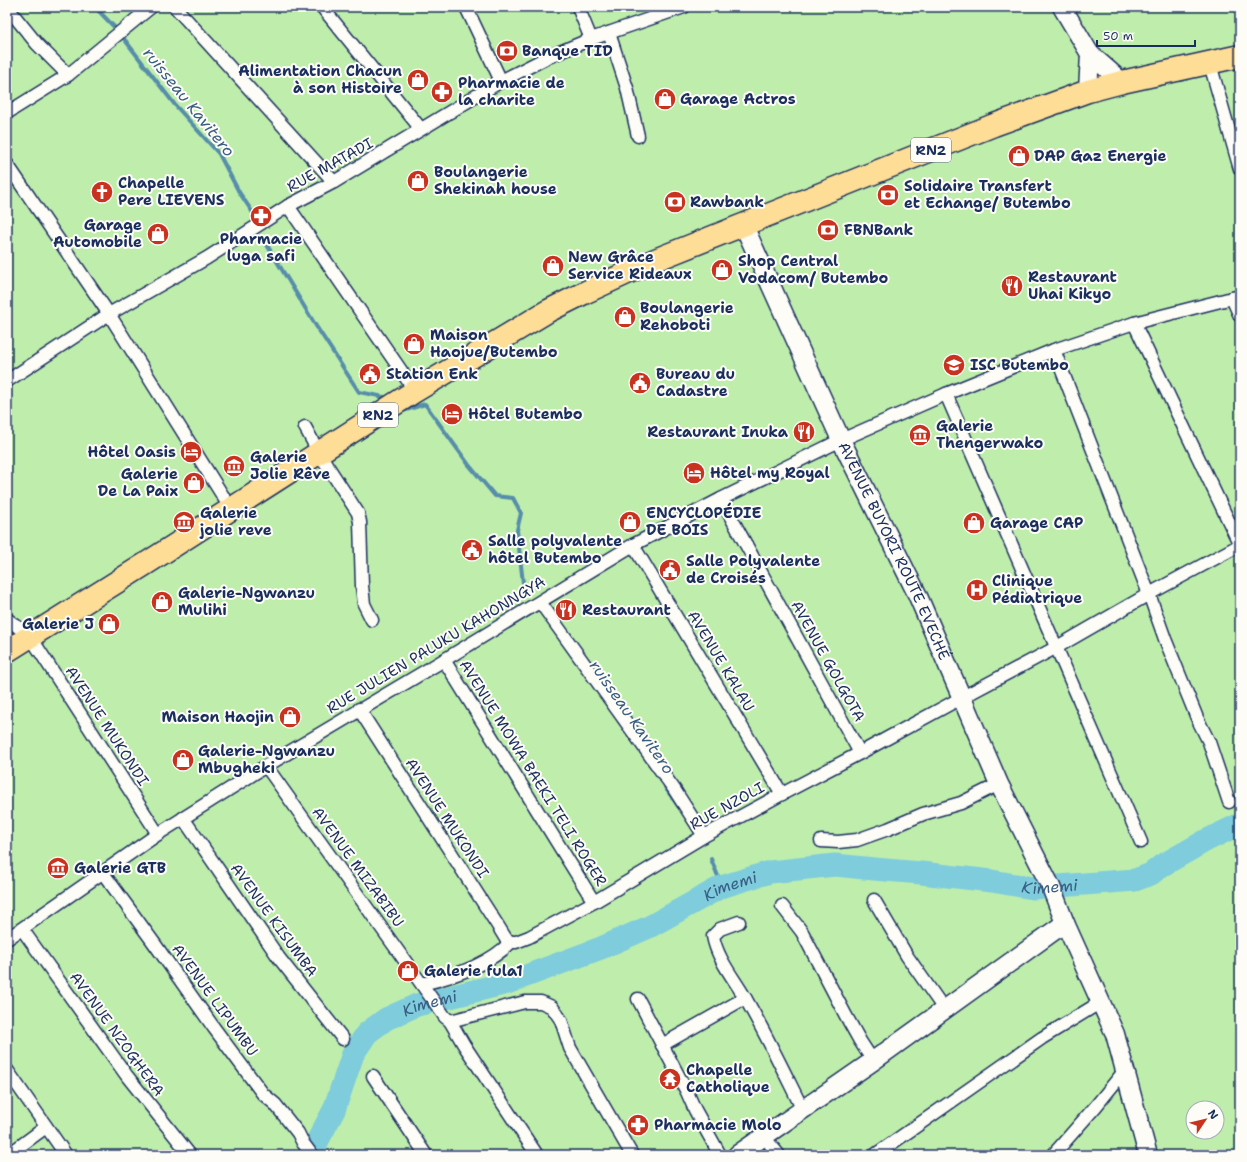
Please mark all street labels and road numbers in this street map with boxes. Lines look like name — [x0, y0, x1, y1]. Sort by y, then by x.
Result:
street label: RUE MATADI — [283, 133, 377, 197]
road number: RN2 — [911, 138, 951, 162]
road number: RN2 — [358, 403, 398, 427]
street label: AVENUE BUYORI ROUTE EVECHÉ — [834, 439, 955, 663]
street label: RUE JULIEN PALUKU KAHONNGYA — [323, 572, 549, 718]
street label: AVENUE GOLGOTA — [786, 597, 870, 725]
street label: AVENUE KALAU — [683, 607, 759, 715]
street label: AVENUE MOWA BAEKI TELI ROGER — [455, 656, 611, 890]
street label: AVENUE MUKONDI — [61, 662, 153, 790]
street label: AVENUE MUKONDI — [401, 754, 493, 882]
street label: RUE NZOLI — [686, 777, 768, 835]
street label: AVENUE MIZABIBU — [308, 803, 408, 931]
street label: AVENUE KISUMBA — [226, 859, 322, 981]
street label: AVENUE LIPUMBU — [168, 940, 262, 1060]
street label: AVENUE NZOGHERA — [65, 968, 169, 1100]

